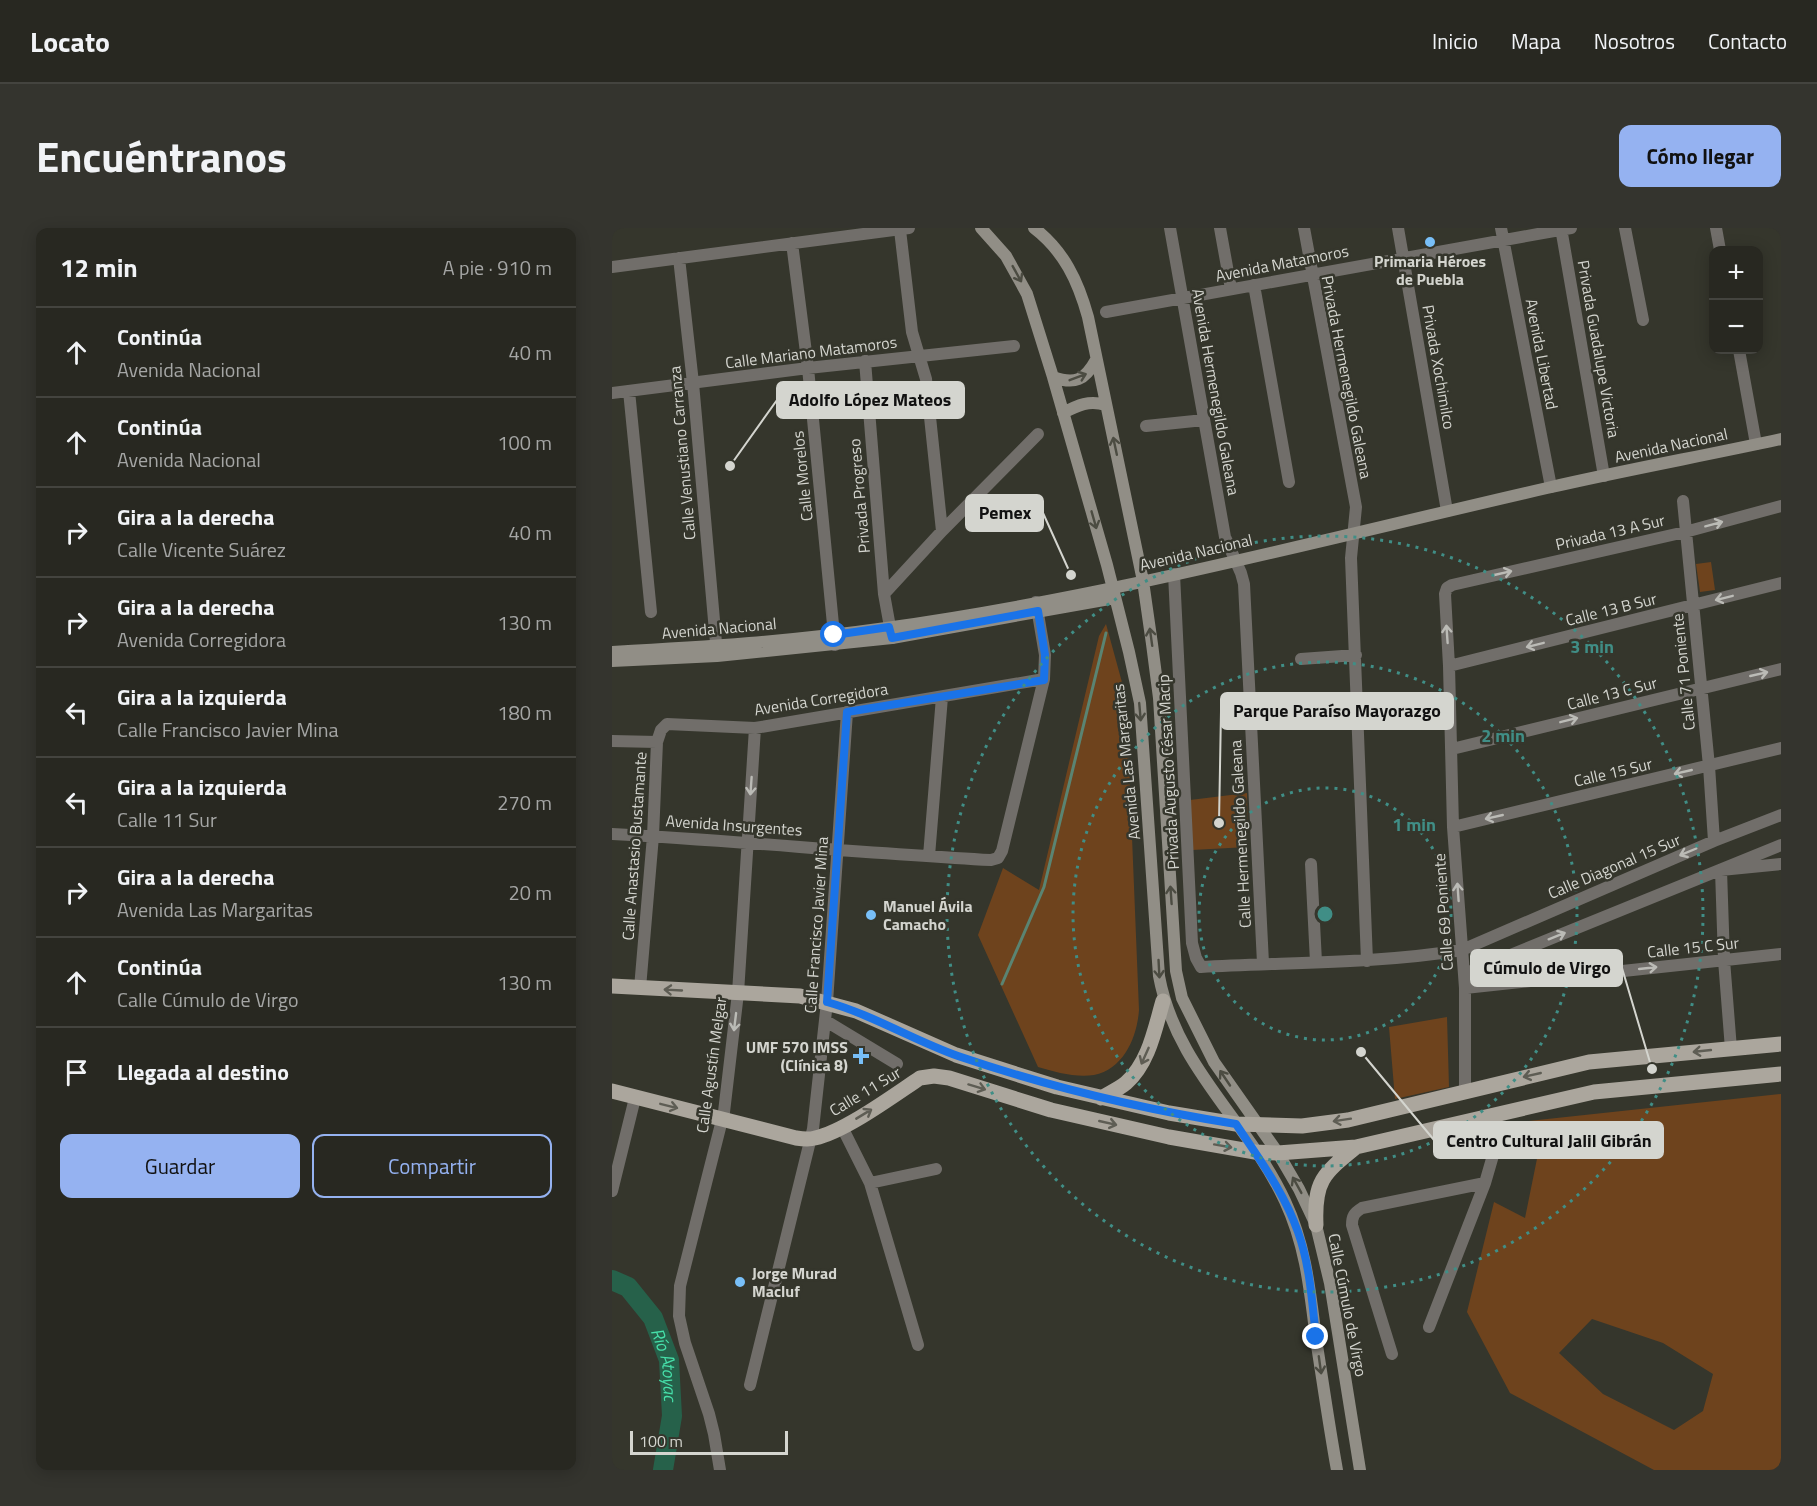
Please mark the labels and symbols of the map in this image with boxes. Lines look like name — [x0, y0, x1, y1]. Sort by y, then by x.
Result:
marker: Primaria Héroes de Puebla — [1423, 235, 1437, 249]
street label: Avenida Matamoros — [1213, 238, 1351, 288]
place label: Primaria Héroes de Puebla — [1374, 249, 1486, 291]
street label: Privada Guadalupe Victoria — [1572, 258, 1626, 440]
one-way arrow — [1011, 265, 1023, 282]
street label: Privada Hermenegildo Galeana — [1315, 273, 1379, 481]
street label: Avenida Hermenegildo Galeana — [1186, 287, 1246, 497]
street label: Avenida Libertad — [1520, 297, 1564, 411]
street label: Privada Xochimilco — [1416, 303, 1462, 431]
street label: Calle Mariano Matamoros — [724, 330, 898, 374]
street label: Calle Venustiano Carranza — [662, 365, 702, 541]
one-way arrow — [1068, 371, 1086, 382]
callout: Adolfo López Mateos — [777, 382, 964, 418]
text: Adolfo López Mateos — [789, 386, 951, 413]
street label: Avenida Nacional — [1612, 421, 1730, 469]
street label: Calle Morelos — [785, 430, 819, 522]
one-way arrow — [1108, 437, 1120, 456]
street label: Privada Progreso — [842, 438, 876, 554]
callout: Pemex — [966, 495, 1043, 531]
text: Pemex — [979, 499, 1032, 526]
street label: Privada 13 A Sur — [1553, 508, 1667, 556]
one-way arrow — [1089, 510, 1100, 529]
one-way arrow — [1704, 518, 1723, 530]
street label: Avenida Nacional — [1137, 527, 1255, 577]
one-way arrow — [1493, 567, 1512, 578]
street label: Calle 13 B Sur — [1563, 586, 1660, 632]
one-way arrow — [1715, 592, 1734, 604]
street label: Avenida Nacional — [661, 611, 777, 645]
street label: Calle 71 Poniente — [1665, 612, 1701, 732]
route start — [820, 621, 846, 647]
one-way arrow — [1442, 625, 1453, 644]
one-way arrow — [1145, 628, 1156, 648]
text: 3 min — [1570, 633, 1614, 660]
one-way arrow — [1526, 639, 1545, 651]
one-way arrow — [1749, 667, 1768, 679]
street label: Calle 13 C Sur — [1564, 670, 1660, 716]
street label: Privada Augusto César Macip — [1151, 674, 1185, 870]
street label: Avenida Corregidora — [752, 677, 890, 721]
street label: Avenida Las Margaritas — [1106, 683, 1146, 841]
callout: Parque Paraíso Mayorazgo — [1221, 693, 1453, 729]
text: Parque Paraíso Mayorazgo — [1233, 697, 1441, 724]
one-way arrow — [1135, 701, 1146, 721]
one-way arrow — [1560, 714, 1579, 726]
text: 2 min — [1481, 722, 1525, 749]
street label: Calle Hermenegildo Galeana — [1223, 739, 1257, 929]
street label: Calle Anastasio Bustamante — [615, 751, 653, 941]
street label: Calle 15 Sur — [1571, 751, 1655, 793]
one-way arrow — [1674, 766, 1693, 778]
one-way arrow — [745, 775, 756, 795]
street label: Avenida Insurgentes — [665, 808, 803, 842]
text: 1 min — [1392, 811, 1436, 838]
one-way arrow — [1484, 812, 1503, 824]
street label: Calle Diagonal 15 Sur — [1544, 827, 1685, 905]
street label: Calle Francisco Javier Mina — [798, 836, 834, 1014]
one-way arrow — [1679, 847, 1697, 858]
street label: Calle 69 Poniente — [1427, 853, 1459, 971]
one-way arrow — [1452, 882, 1463, 902]
one-way arrow — [1166, 885, 1177, 905]
place label: Manuel Ávila Camacho — [883, 894, 973, 936]
centre of rings — [1315, 904, 1335, 924]
marker: Manuel Ávila Camacho — [864, 908, 878, 922]
one-way arrow — [1547, 930, 1566, 941]
street label: Calle 15 C Sur — [1646, 930, 1740, 964]
callout: Cúmulo de Virgo — [1471, 950, 1622, 986]
text: Cúmulo de Virgo — [1483, 954, 1611, 981]
one-way arrow — [1154, 959, 1165, 979]
one-way arrow — [1638, 962, 1658, 973]
one-way arrow — [664, 984, 684, 995]
street label: Calle Agustín Melgar — [690, 995, 733, 1135]
one-way arrow — [729, 1012, 740, 1032]
place label: UMF 570 IMSS (Clínica 8) — [746, 1035, 848, 1077]
one-way arrow — [1139, 1046, 1150, 1065]
one-way arrow — [1692, 1046, 1712, 1057]
marker: UMF 570 IMSS (Clínica 8) — [852, 1047, 870, 1065]
street label: Calle 11 Sur — [825, 1060, 906, 1122]
one-way arrow — [1219, 1070, 1231, 1087]
one-way arrow — [1523, 1070, 1542, 1082]
one-way arrow — [967, 1082, 986, 1093]
one-way arrow — [659, 1101, 678, 1112]
one-way arrow — [855, 1107, 872, 1119]
one-way arrow — [1333, 1115, 1353, 1126]
one-way arrow — [1099, 1117, 1118, 1129]
callout: Centro Cultural Jalil Gibrán — [1434, 1122, 1663, 1158]
text: Centro Cultural Jalil Gibrán — [1446, 1127, 1652, 1154]
one-way arrow — [1213, 1141, 1233, 1152]
one-way arrow — [1291, 1177, 1302, 1195]
street label: Calle Cúmulo de Virgo — [1322, 1231, 1374, 1379]
place label: Jorge Murad Macluf — [752, 1261, 837, 1303]
marker: Jorge Murad Macluf — [733, 1275, 747, 1289]
route end — [1302, 1323, 1328, 1349]
water label: Río Atoyac — [644, 1324, 685, 1404]
one-way arrow — [1315, 1355, 1326, 1375]
scale bar — [630, 1428, 788, 1456]

